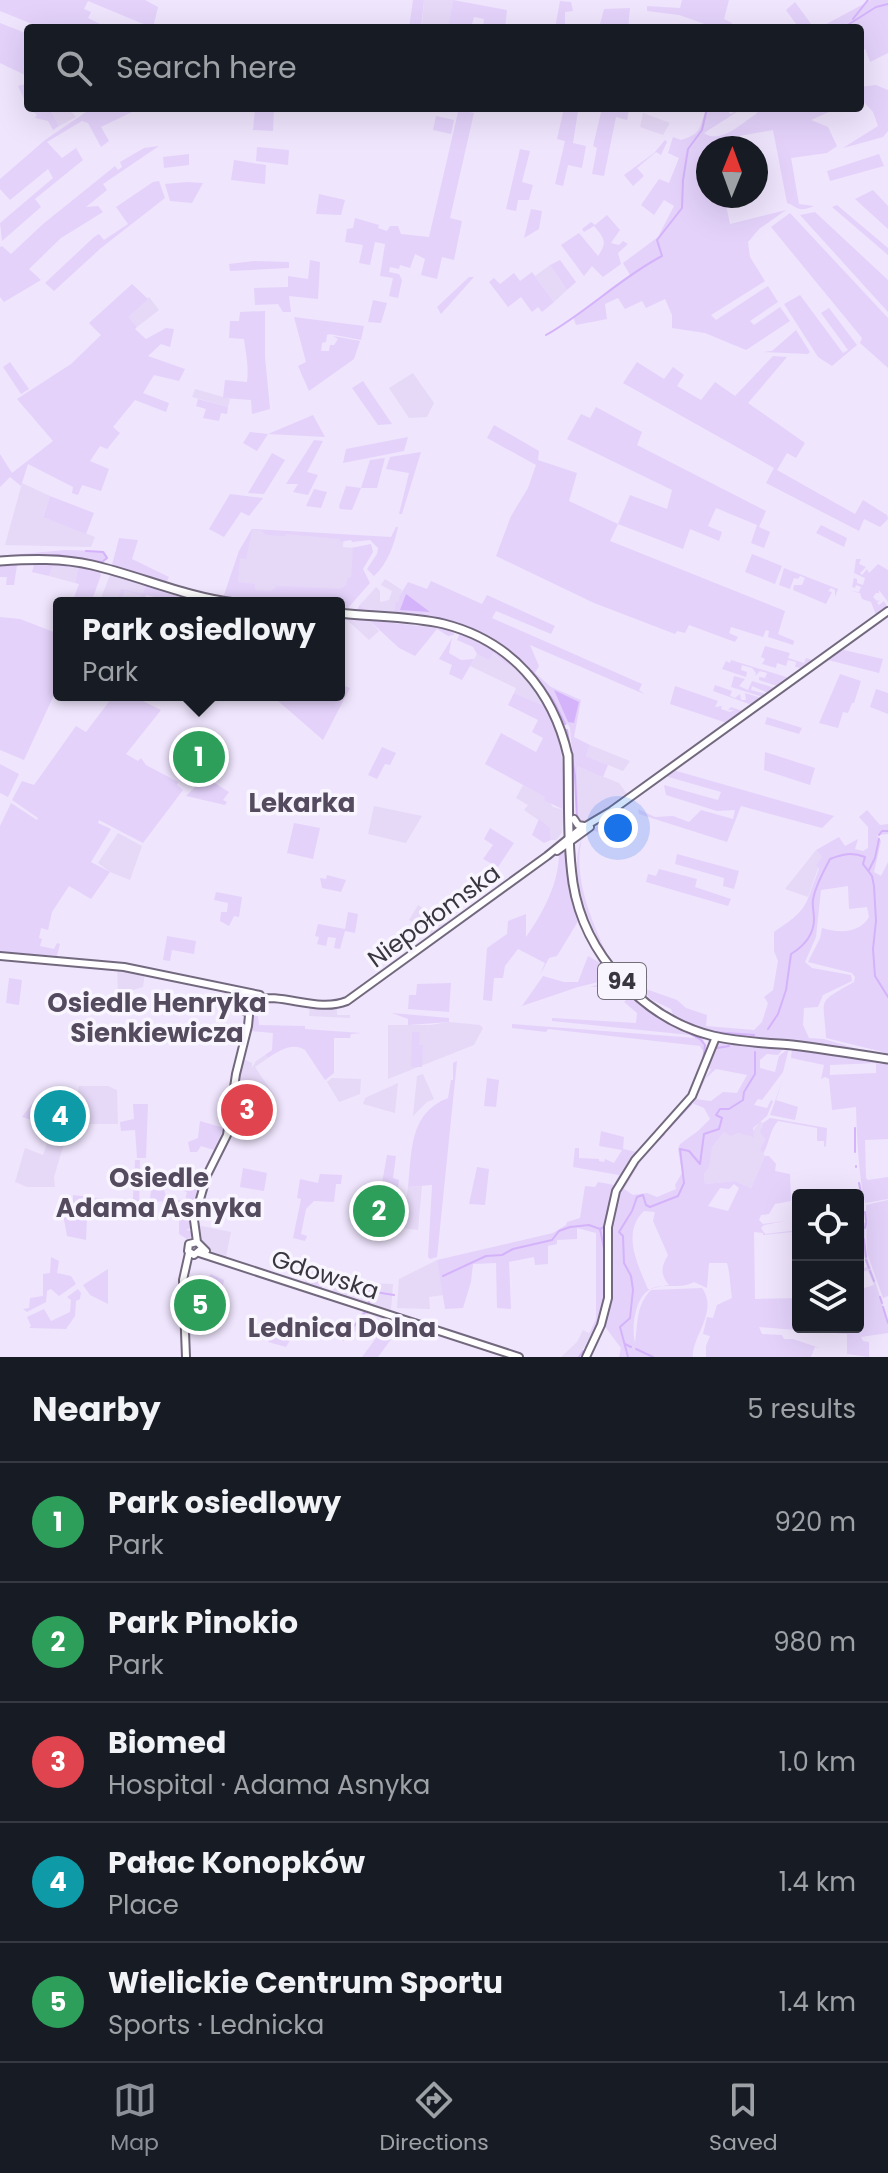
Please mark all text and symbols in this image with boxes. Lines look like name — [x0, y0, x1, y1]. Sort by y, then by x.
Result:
search box — [24, 24, 864, 112]
icon: search — [52, 46, 96, 90]
text: Search here — [116, 46, 297, 89]
north arrow — [696, 136, 768, 208]
popup — [53, 597, 345, 701]
text: Park osiedlowy — [82, 608, 316, 651]
text: Park — [82, 654, 138, 690]
pin: 1 — [173, 727, 225, 787]
district label: Lekarka — [249, 785, 356, 821]
your location — [598, 808, 638, 848]
street label: Niepołomska — [361, 856, 507, 975]
road number: 94 — [598, 963, 646, 999]
district label: Osiedle Henryka Sienkiewicza — [47, 985, 267, 1051]
pin: 3 — [221, 1080, 273, 1140]
pin: 4 — [34, 1086, 86, 1146]
district label: Osiedle Adama Asnyka — [56, 1160, 262, 1226]
pin: 2 — [353, 1181, 405, 1241]
map controls — [792, 1189, 864, 1333]
button: locate — [792, 1189, 864, 1261]
street label: Gdowska — [267, 1242, 383, 1307]
button: layers — [792, 1261, 864, 1333]
pin: 5 — [174, 1275, 226, 1335]
district label: Lednica Dolna — [248, 1310, 436, 1346]
text: Nearby — [32, 1385, 161, 1433]
text: 5 results — [747, 1391, 856, 1427]
text: Park osiedlowy — [108, 1481, 341, 1524]
text: 1 — [53, 1504, 63, 1540]
text: 920 m — [775, 1504, 856, 1540]
text: Park — [108, 1527, 164, 1563]
text: Park Pinokio — [108, 1601, 298, 1644]
text: 2 — [51, 1624, 65, 1660]
text: 980 m — [773, 1624, 856, 1660]
text: Park — [108, 1647, 164, 1683]
text: Biomed — [108, 1721, 226, 1764]
text: 3 — [50, 1744, 66, 1780]
text: 1.0 km — [779, 1744, 856, 1780]
text: Hospital · Adama Asnyka — [108, 1767, 430, 1803]
text: Pałac Konopków — [108, 1841, 365, 1884]
text: 4 — [49, 1864, 67, 1900]
text: 1.4 km — [779, 1864, 856, 1900]
text: Place — [108, 1887, 179, 1923]
text: Wielickie Centrum Sportu — [108, 1961, 503, 2004]
text: 5 — [50, 1984, 66, 2020]
text: 1.4 km — [779, 1984, 856, 2020]
text: Sports · Lednicka — [108, 2007, 324, 2043]
tab: Map — [110, 2078, 159, 2159]
tab: Directions — [379, 2078, 489, 2159]
tab: Saved — [709, 2078, 778, 2159]

